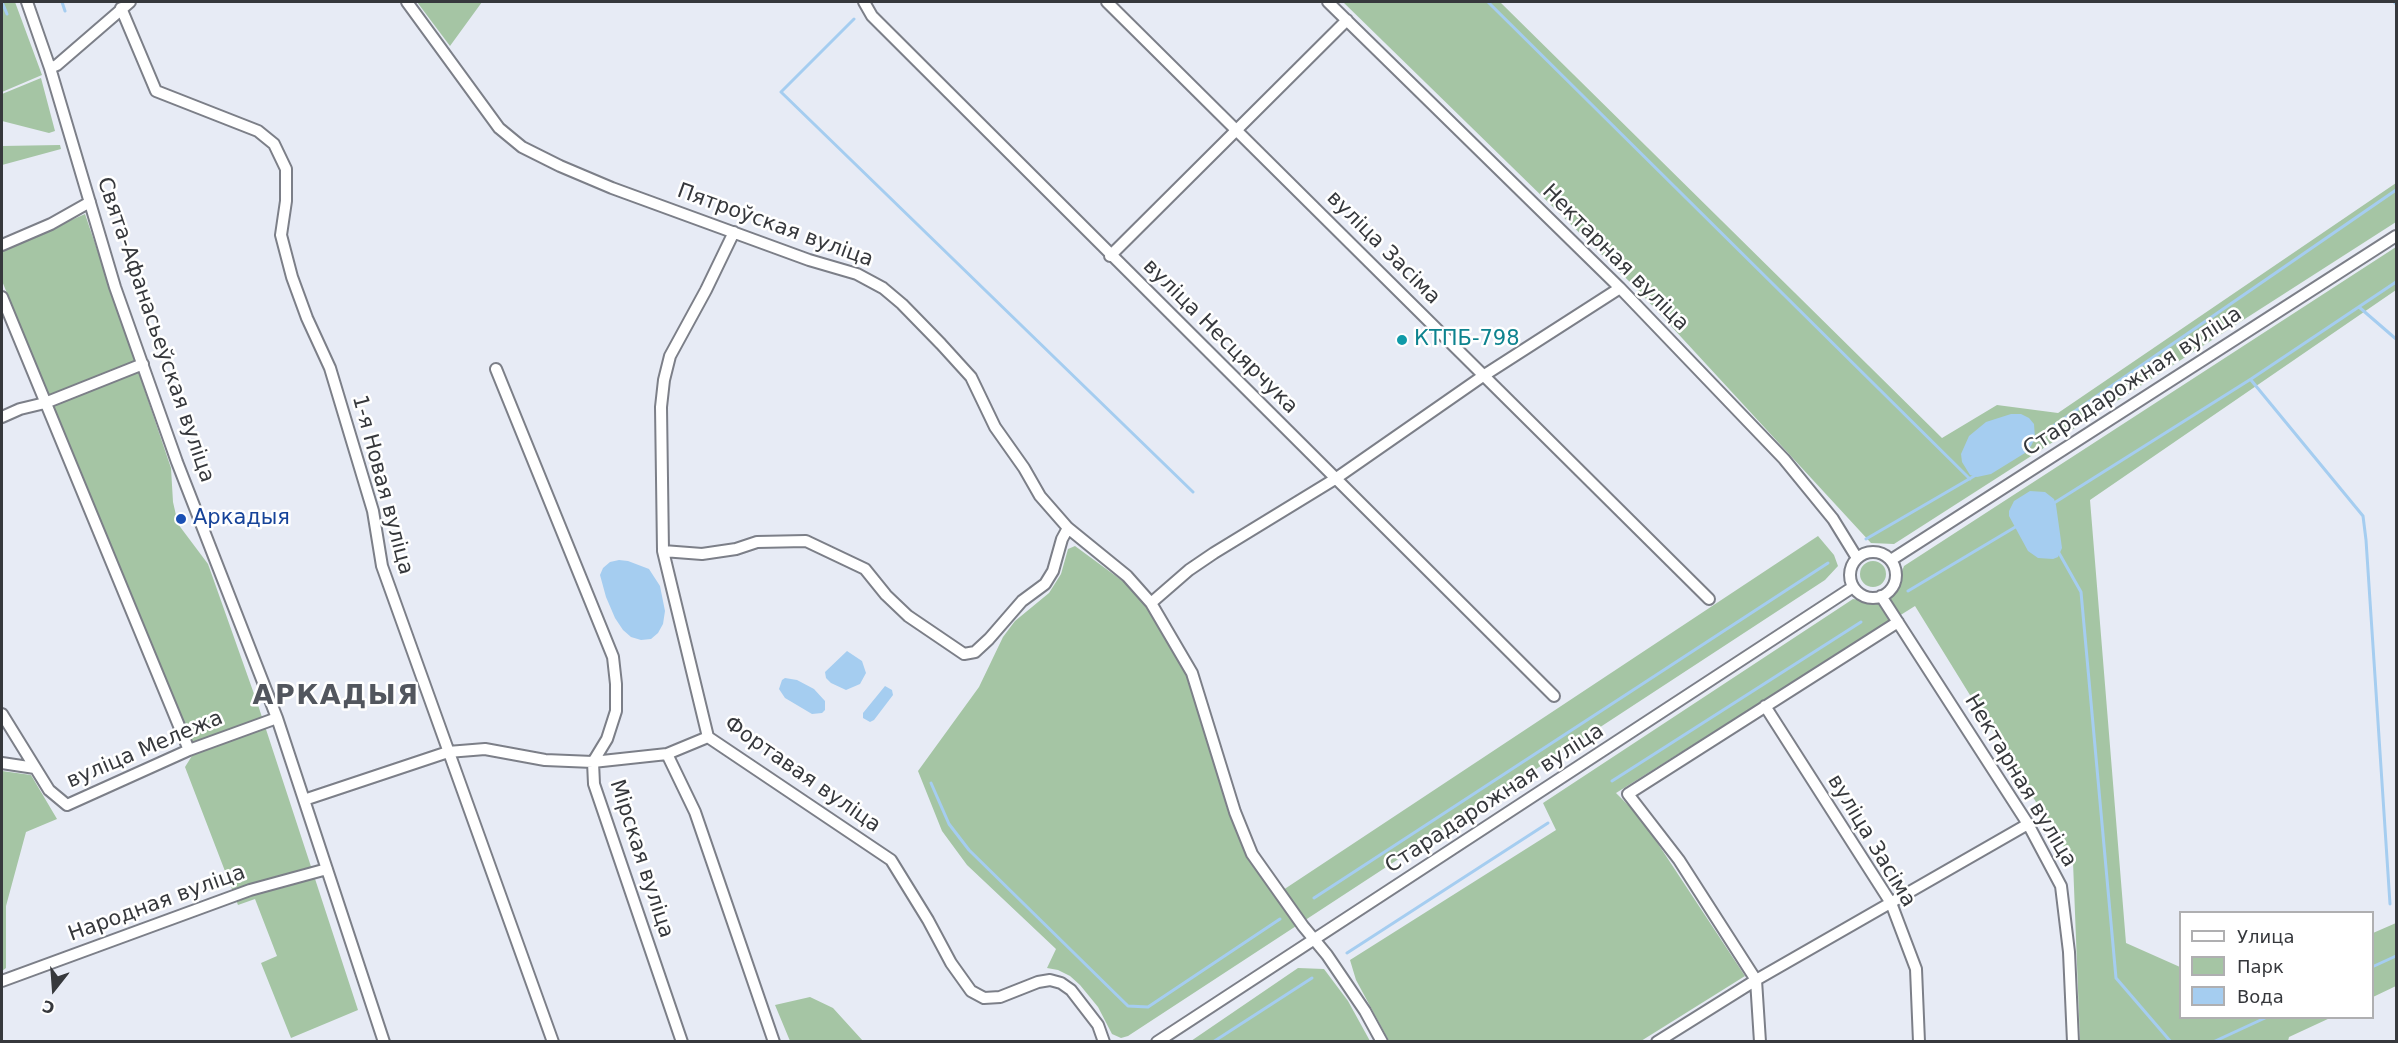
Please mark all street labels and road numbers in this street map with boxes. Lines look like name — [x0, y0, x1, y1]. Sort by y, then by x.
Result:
street label: Свята-Афанасьеўская вуліца — [91, 174, 219, 486]
street label: Пятроўская вуліца — [673, 179, 877, 273]
street label: Нектарная вуліца — [1536, 179, 1694, 337]
street label: вуліца Засіма — [1321, 186, 1445, 310]
street label: вуліца Несцярчука — [1137, 254, 1303, 420]
street label: Старадарожная вуліца — [2019, 302, 2247, 462]
street label: 1-я Новая вуліца — [346, 393, 418, 577]
street label: Нектарная вуліца — [1958, 690, 2082, 872]
street label: вуліца Мележа — [63, 706, 227, 794]
street label: Фортавая вуліца — [719, 712, 885, 838]
street label: Старадарожная вуліца — [1381, 719, 1609, 879]
street label: вуліца Засіма — [1821, 770, 1921, 912]
street label: Мірская вуліца — [604, 777, 678, 941]
street label: Народная вуліца — [65, 860, 249, 948]

